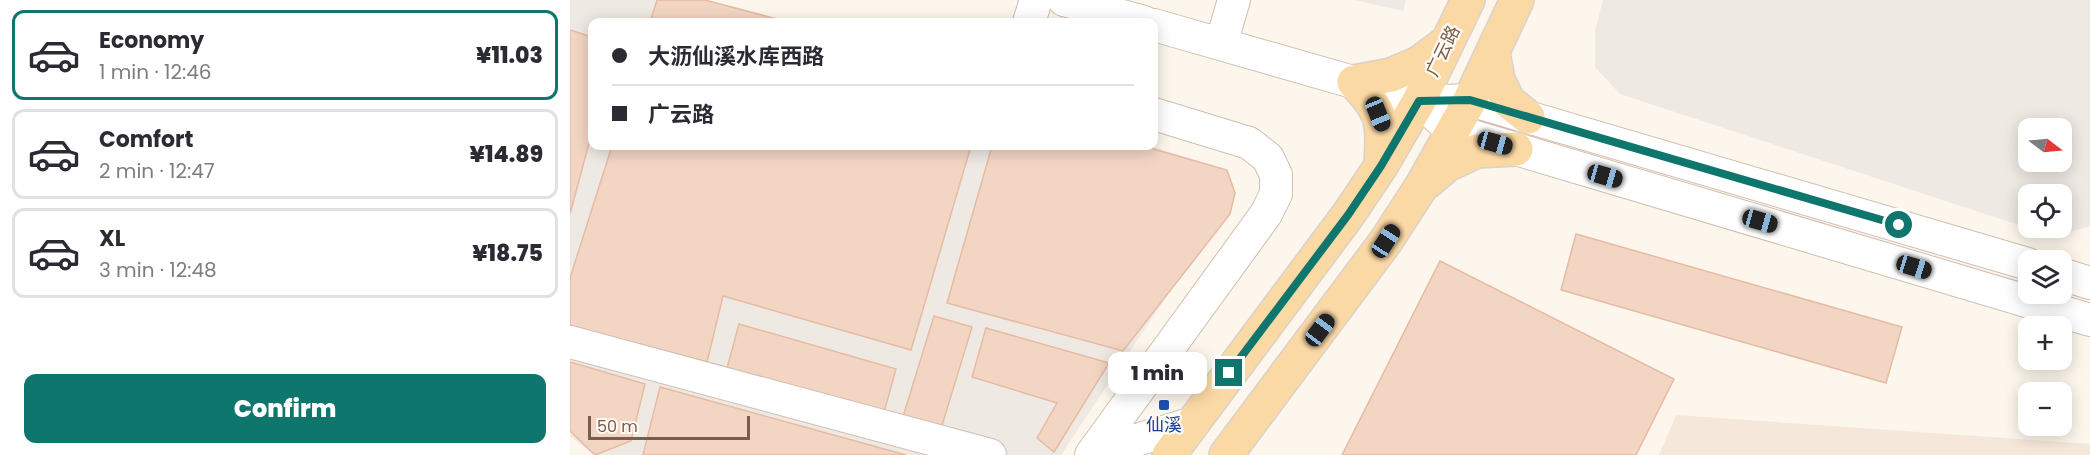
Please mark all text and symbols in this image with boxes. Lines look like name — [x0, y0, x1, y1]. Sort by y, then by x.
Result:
street label: 广云路 — [1419, 21, 1466, 81]
text: Economy — [99, 25, 204, 56]
icon: car — [27, 28, 81, 82]
text: ¥11.03 — [476, 40, 543, 71]
text: 大沥仙溪水库西路 — [648, 41, 824, 72]
text: 1 min · 12:46 — [99, 58, 211, 86]
car — [1363, 94, 1393, 134]
text: 广云路 — [648, 99, 714, 130]
north arrow — [2018, 118, 2072, 172]
map controls — [2018, 118, 2072, 436]
text: Comfort — [99, 124, 193, 155]
icon: car — [27, 127, 81, 181]
car — [1475, 129, 1515, 157]
text: ¥14.89 — [470, 139, 543, 170]
text: 2 min · 12:47 — [99, 157, 215, 185]
car — [1585, 162, 1625, 190]
button: locate — [2018, 184, 2072, 238]
car — [1740, 207, 1780, 235]
route start — [1885, 211, 1912, 238]
car — [1369, 221, 1403, 261]
text: XL — [99, 223, 125, 254]
icon: car — [27, 226, 81, 280]
text: ¥18.75 — [472, 238, 543, 269]
button: layers — [2018, 250, 2072, 304]
car — [1894, 253, 1934, 281]
text: 3 min · 12:48 — [99, 256, 217, 284]
car — [1302, 310, 1338, 350]
button: + — [2018, 316, 2072, 370]
callout: 1 min — [1109, 352, 1208, 394]
text: 1 min — [1131, 359, 1184, 387]
route end — [1215, 359, 1242, 386]
button: Confirm — [24, 374, 546, 443]
button: − — [2018, 382, 2072, 436]
marker: 仙溪 — [1157, 398, 1171, 412]
place label: 仙溪 — [1146, 412, 1182, 437]
scale bar — [588, 413, 750, 440]
text: 50 m — [597, 415, 638, 438]

